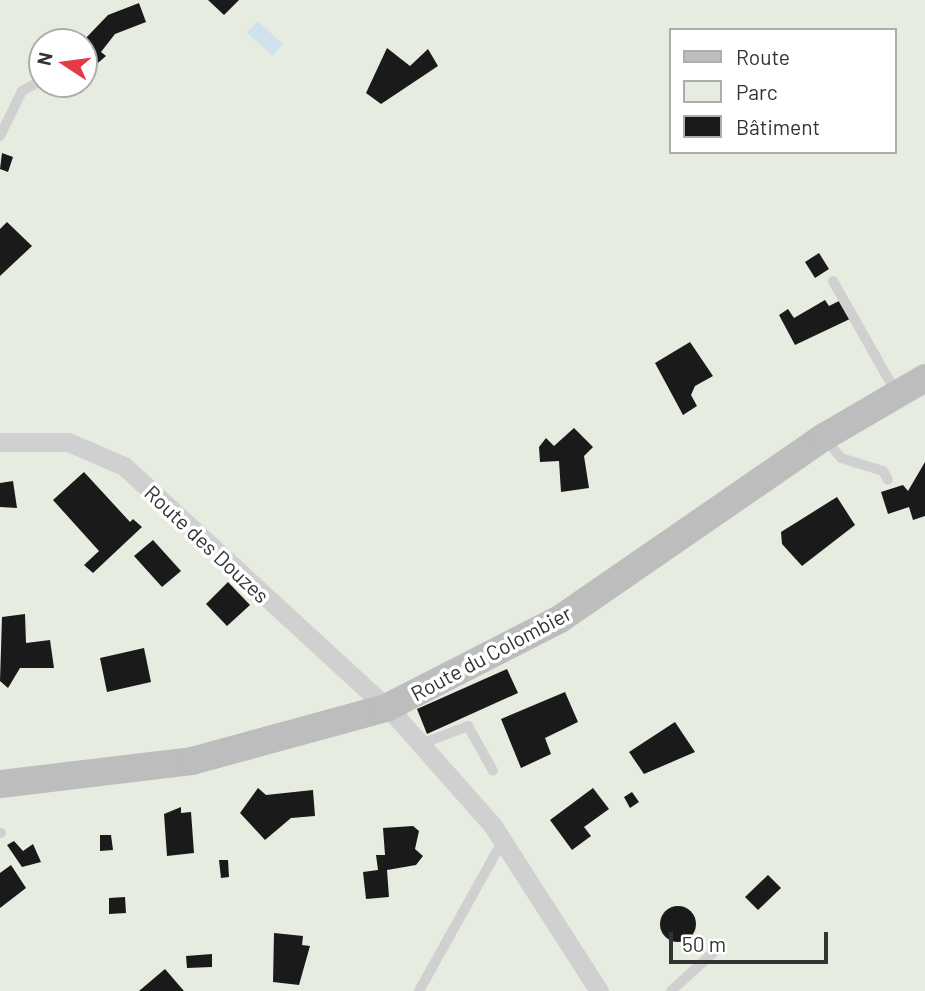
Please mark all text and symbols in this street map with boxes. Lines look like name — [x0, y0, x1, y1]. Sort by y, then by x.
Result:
north arrow — [28, 28, 98, 98]
legend — [670, 28, 897, 154]
text: Route — [736, 44, 790, 69]
text: N — [31, 50, 57, 67]
text: Parc — [736, 79, 778, 104]
text: Bâtiment — [736, 114, 820, 139]
street label: Route des Douzes — [139, 480, 275, 608]
street label: Route du Colombier — [406, 600, 576, 706]
scale bar — [673, 918, 832, 962]
text: 50 m — [682, 931, 726, 956]

